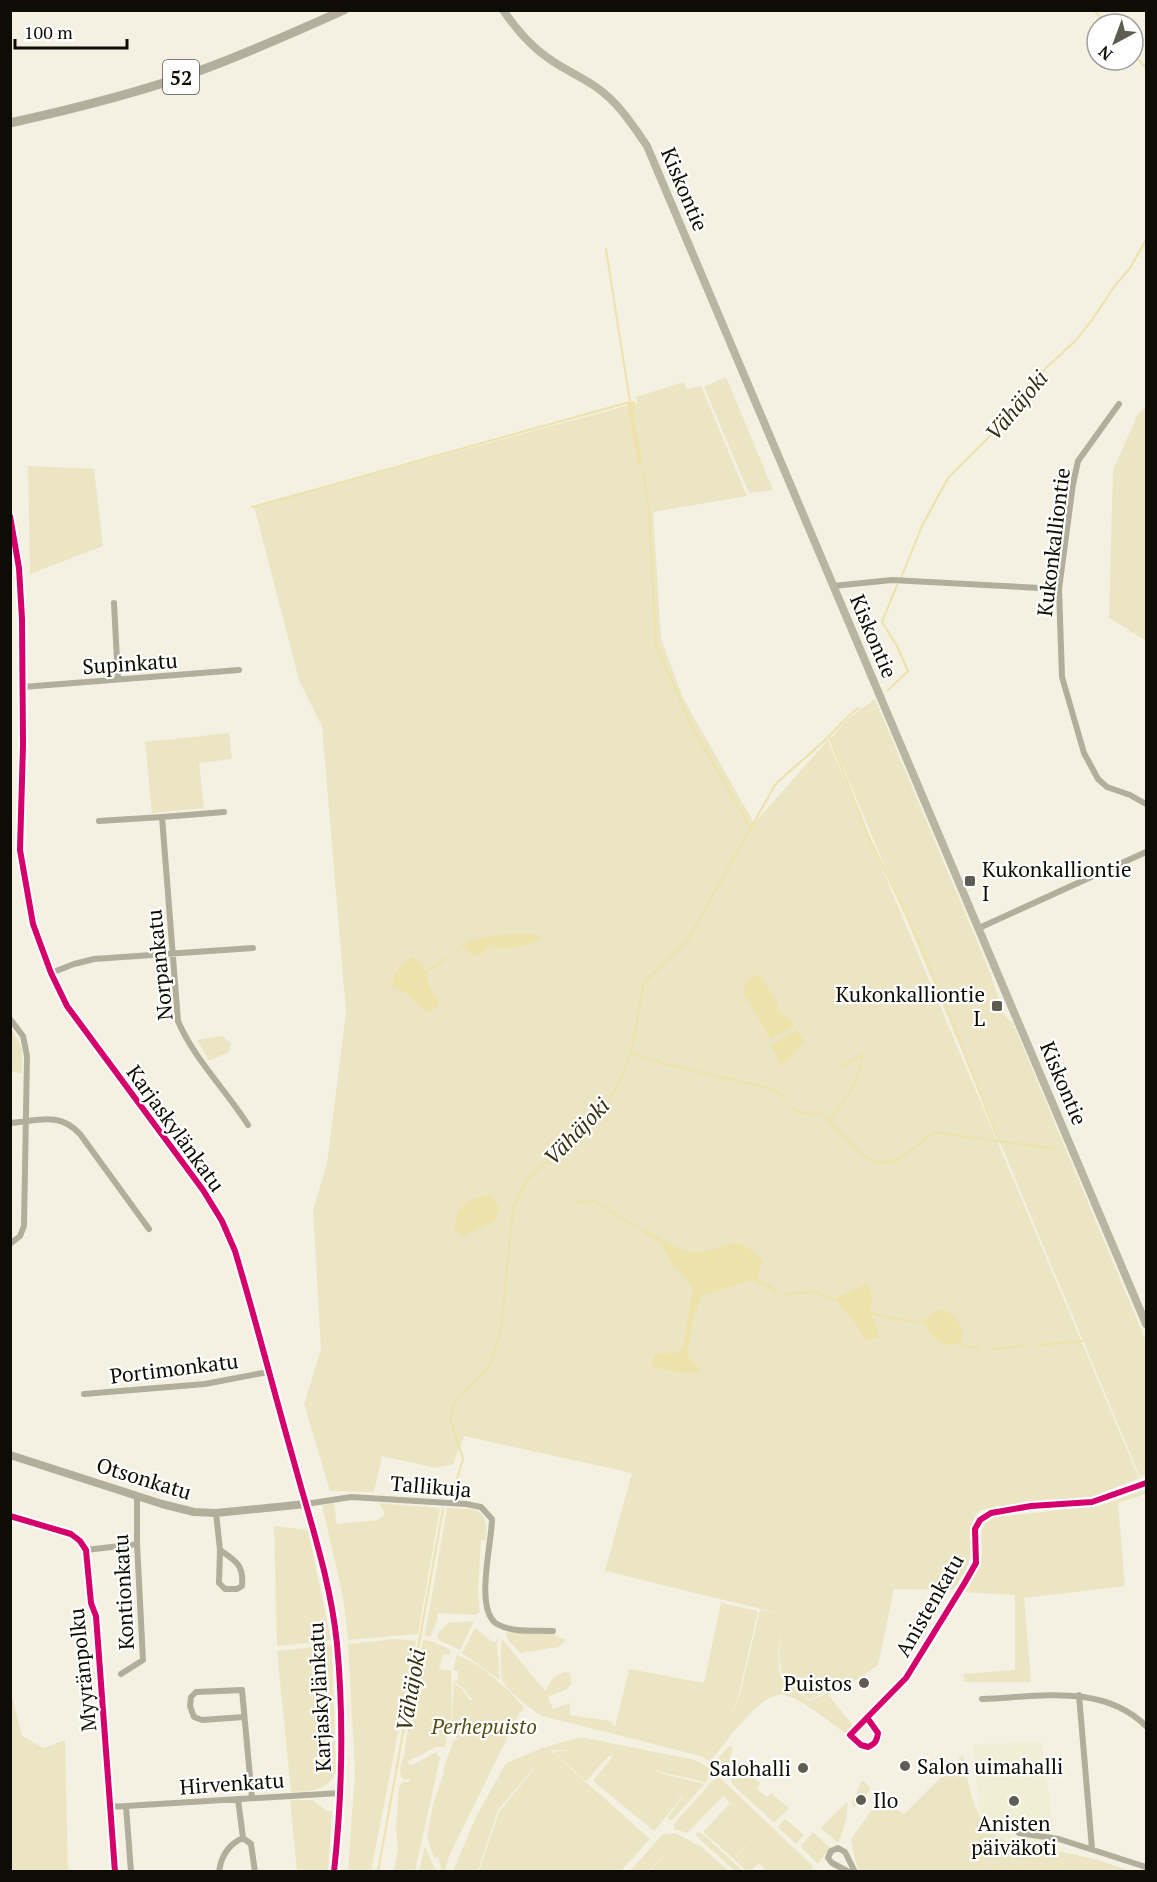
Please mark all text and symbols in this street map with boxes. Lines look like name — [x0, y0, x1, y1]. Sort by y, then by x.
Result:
scale bar — [15, 12, 128, 50]
north arrow — [1085, 12, 1145, 72]
text: 100 m — [24, 20, 73, 44]
text: N — [1093, 41, 1117, 66]
road number: 52 — [163, 60, 199, 94]
street label: Kiskontie — [655, 143, 715, 235]
water label: Vähäjoki — [978, 364, 1054, 446]
street label: Kukonkalliontie — [1030, 466, 1076, 618]
street label: Kiskontie — [844, 590, 904, 682]
street label: Supinkatu — [81, 646, 179, 680]
place label: Kukonkalliontie I — [982, 855, 1131, 907]
marker: Kukonkalliontie I — [963, 874, 977, 888]
street label: Norpankatu — [139, 908, 179, 1022]
place label: Kukonkalliontie L — [836, 980, 985, 1032]
marker: Kukonkalliontie L — [990, 999, 1004, 1013]
street label: Kiskontie — [1034, 1037, 1094, 1129]
street label: Karjaskylänkatu — [121, 1059, 231, 1197]
water label: Vähäjoki — [537, 1091, 615, 1171]
street label: Portimonkatu — [108, 1346, 240, 1390]
street label: Otsonkatu — [93, 1450, 195, 1506]
street label: Tallikuja — [389, 1469, 473, 1504]
street label: Kontionkatu — [106, 1533, 140, 1651]
street label: Anistenkatu — [888, 1548, 970, 1662]
street label: Myyränpolku — [62, 1607, 102, 1733]
street label: Karjaskylänkatu — [301, 1621, 337, 1773]
water label: Vähäjoki — [388, 1647, 432, 1733]
place label: Puistos — [784, 1669, 852, 1697]
marker: Puistos — [857, 1676, 871, 1690]
park label: Perhepuisto — [430, 1712, 537, 1740]
place label: Salon uimahalli — [917, 1752, 1063, 1780]
place label: Salohalli — [709, 1754, 791, 1782]
marker: Salon uimahalli — [898, 1759, 912, 1773]
marker: Salohalli — [796, 1761, 810, 1775]
street label: Hirvenkatu — [179, 1765, 285, 1801]
place label: Ilo — [873, 1786, 898, 1814]
marker: Ilo — [854, 1793, 868, 1807]
marker: Anisten päiväkoti — [1007, 1794, 1021, 1808]
place label: Anisten päiväkoti — [971, 1809, 1057, 1861]

